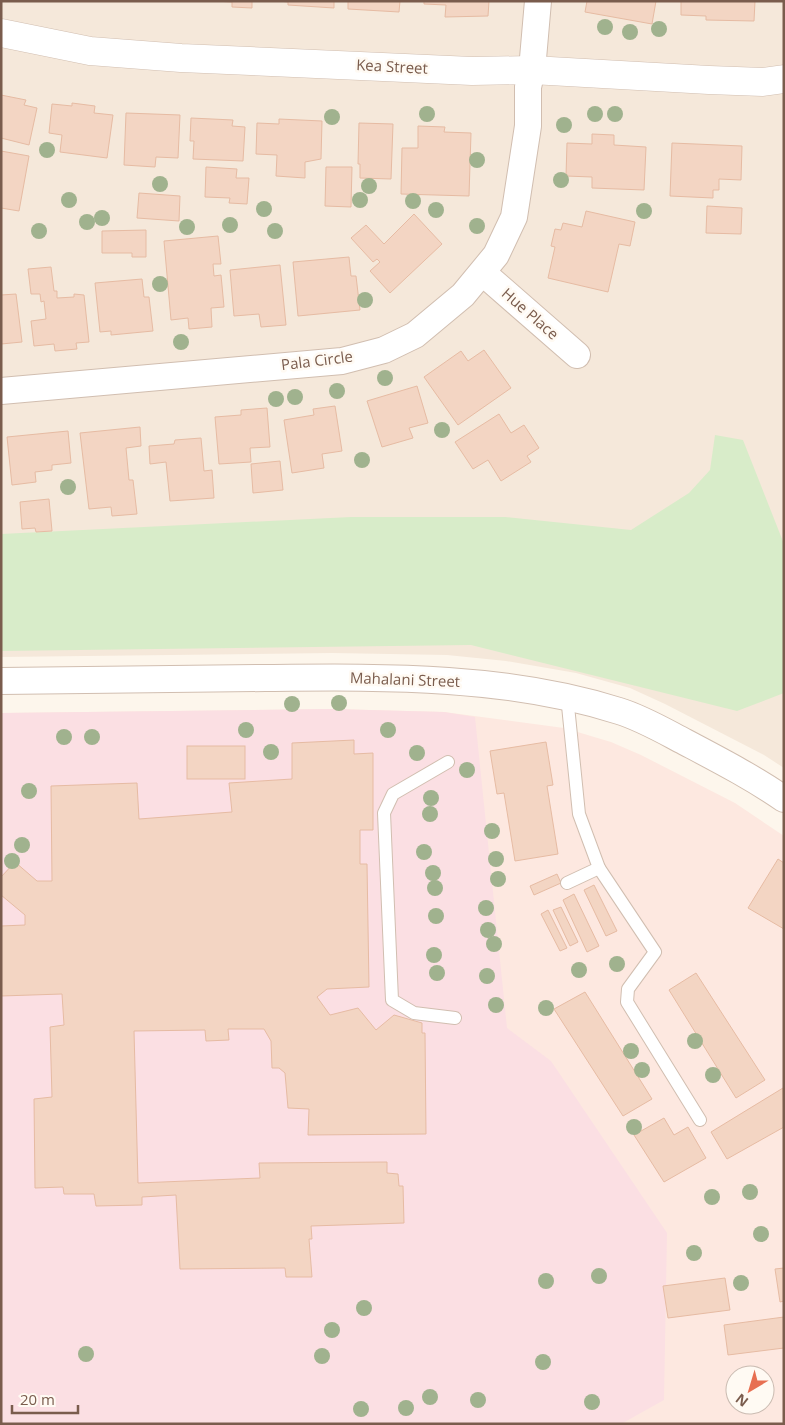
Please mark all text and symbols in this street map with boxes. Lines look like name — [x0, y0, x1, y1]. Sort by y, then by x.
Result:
street label: Kea Street — [356, 54, 428, 78]
street label: Hue Place — [498, 283, 563, 344]
street label: Pala Circle — [280, 346, 354, 374]
street label: Mahalani Street — [350, 667, 460, 691]
north arrow — [725, 1365, 775, 1415]
scale bar — [12, 1382, 79, 1414]
text: 20 m — [20, 1389, 55, 1409]
text: N — [731, 1390, 752, 1412]

